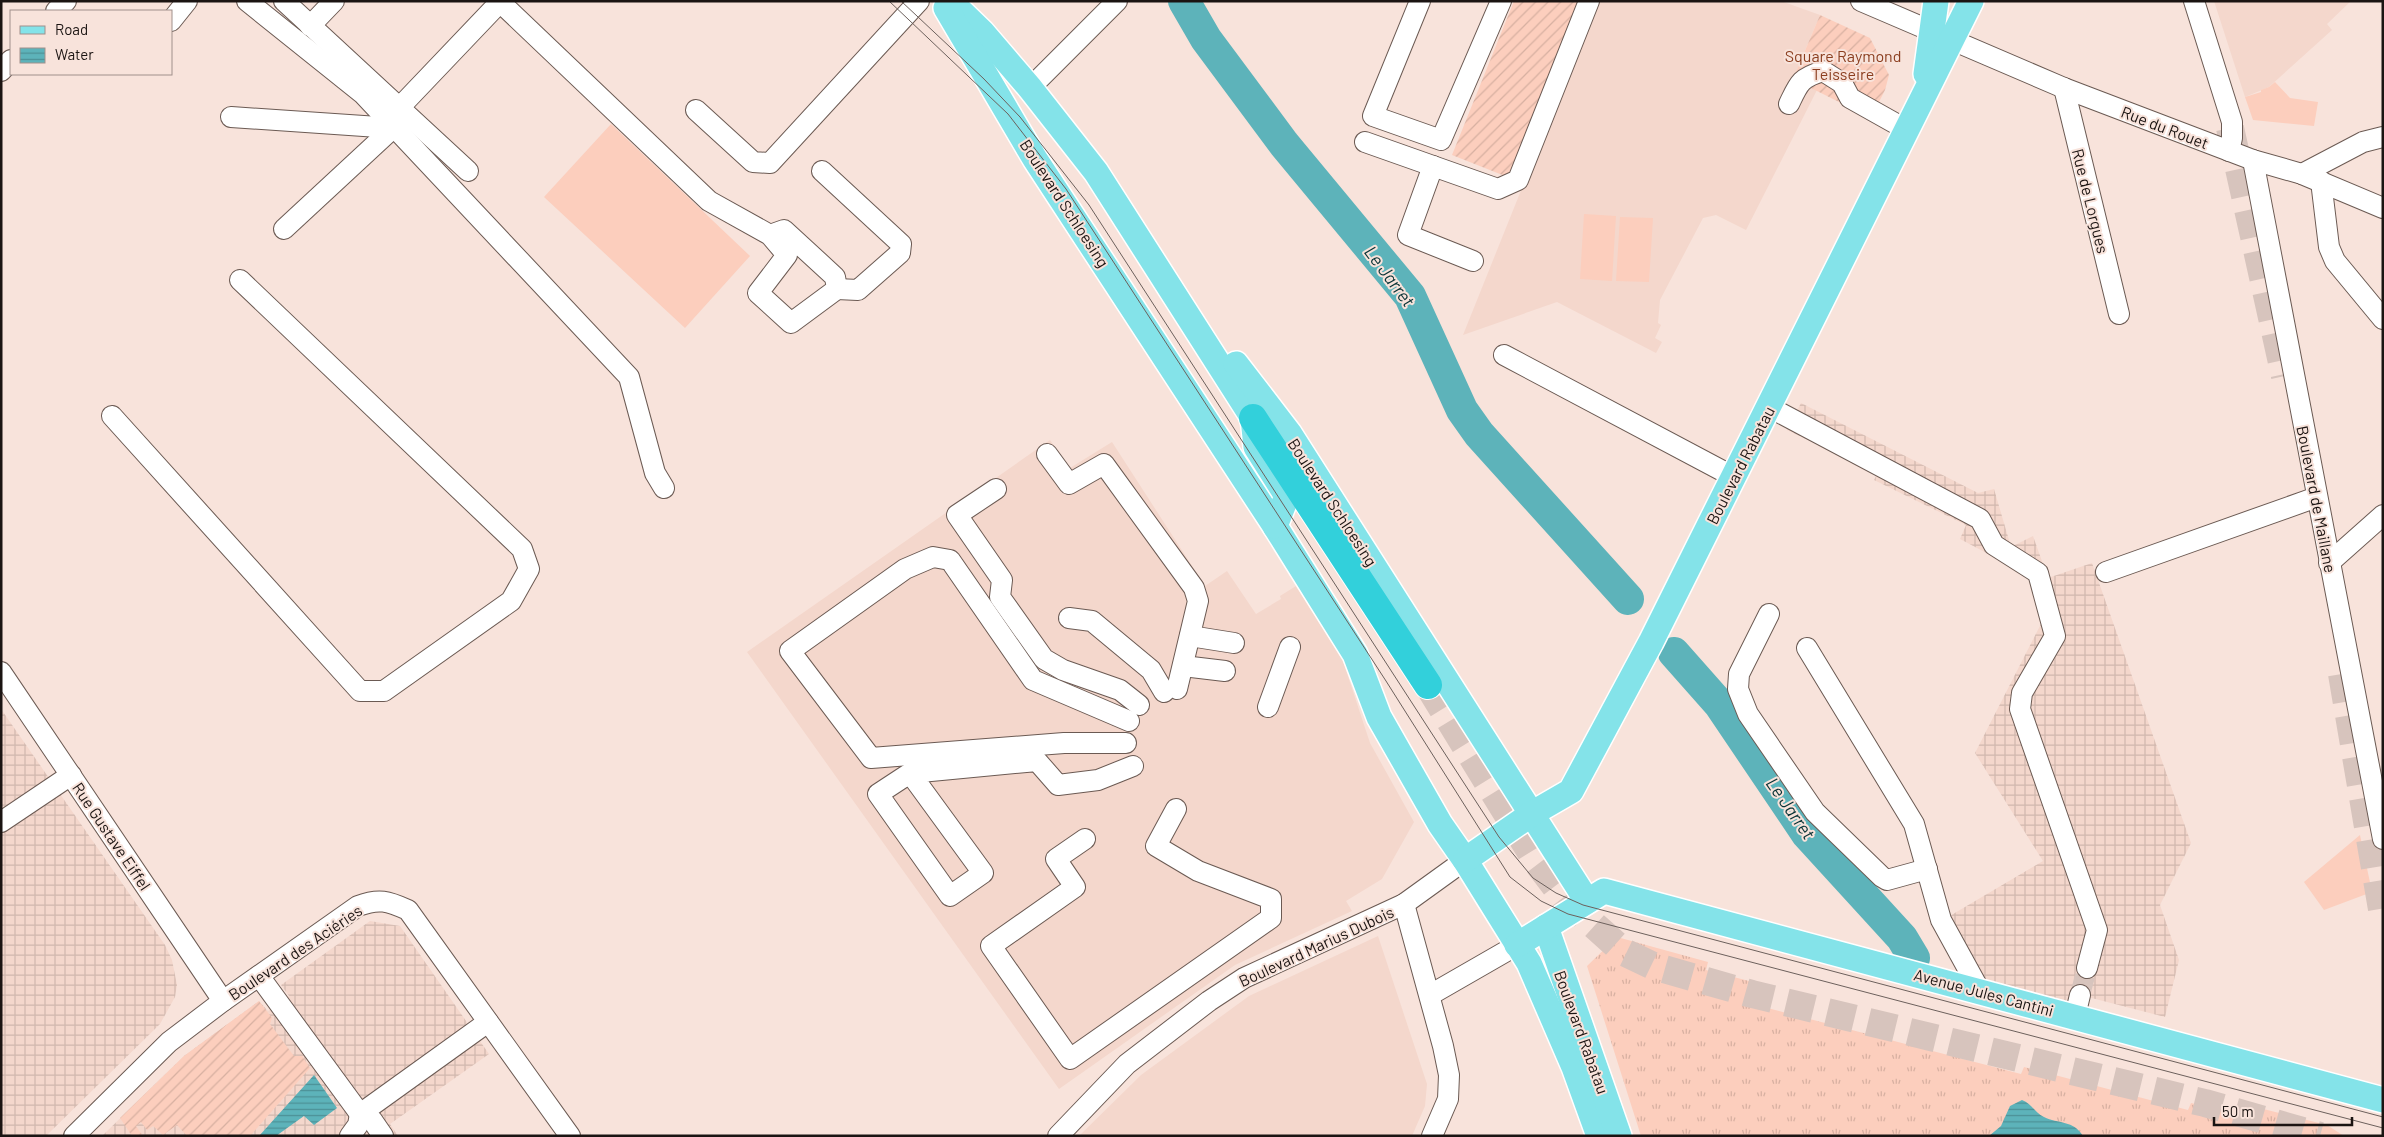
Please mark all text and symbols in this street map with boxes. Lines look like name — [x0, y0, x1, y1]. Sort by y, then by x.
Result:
legend — [10, 10, 172, 75]
text: Road — [55, 20, 88, 38]
text: Water — [55, 45, 94, 63]
park label: Square Raymond Teisseire — [1785, 46, 1901, 83]
street label: Rue du Rouet — [2119, 102, 2211, 152]
street label: Boulevard Schloesing — [1017, 135, 1113, 271]
street label: Rue de Lorgues — [2069, 147, 2113, 255]
water label: Le Jarret — [1360, 241, 1420, 311]
street label: Boulevard Rabatau — [1702, 403, 1778, 527]
street label: Boulevard de Maillane — [2293, 424, 2341, 574]
street label: Boulevard Schloesing — [1285, 434, 1381, 570]
water label: Le Jarret — [1762, 773, 1821, 844]
street label: Rue Gustave Eiffel — [69, 779, 155, 893]
street label: Boulevard des Aciéries — [225, 900, 365, 1004]
street label: Boulevard Marius Dubois — [1235, 902, 1397, 990]
street label: Avenue Jules Cantini — [1912, 964, 2056, 1020]
street label: Boulevard Rabatau — [1551, 968, 1613, 1096]
scale bar — [2214, 1094, 2352, 1126]
text: 50 m — [2222, 1102, 2254, 1120]

